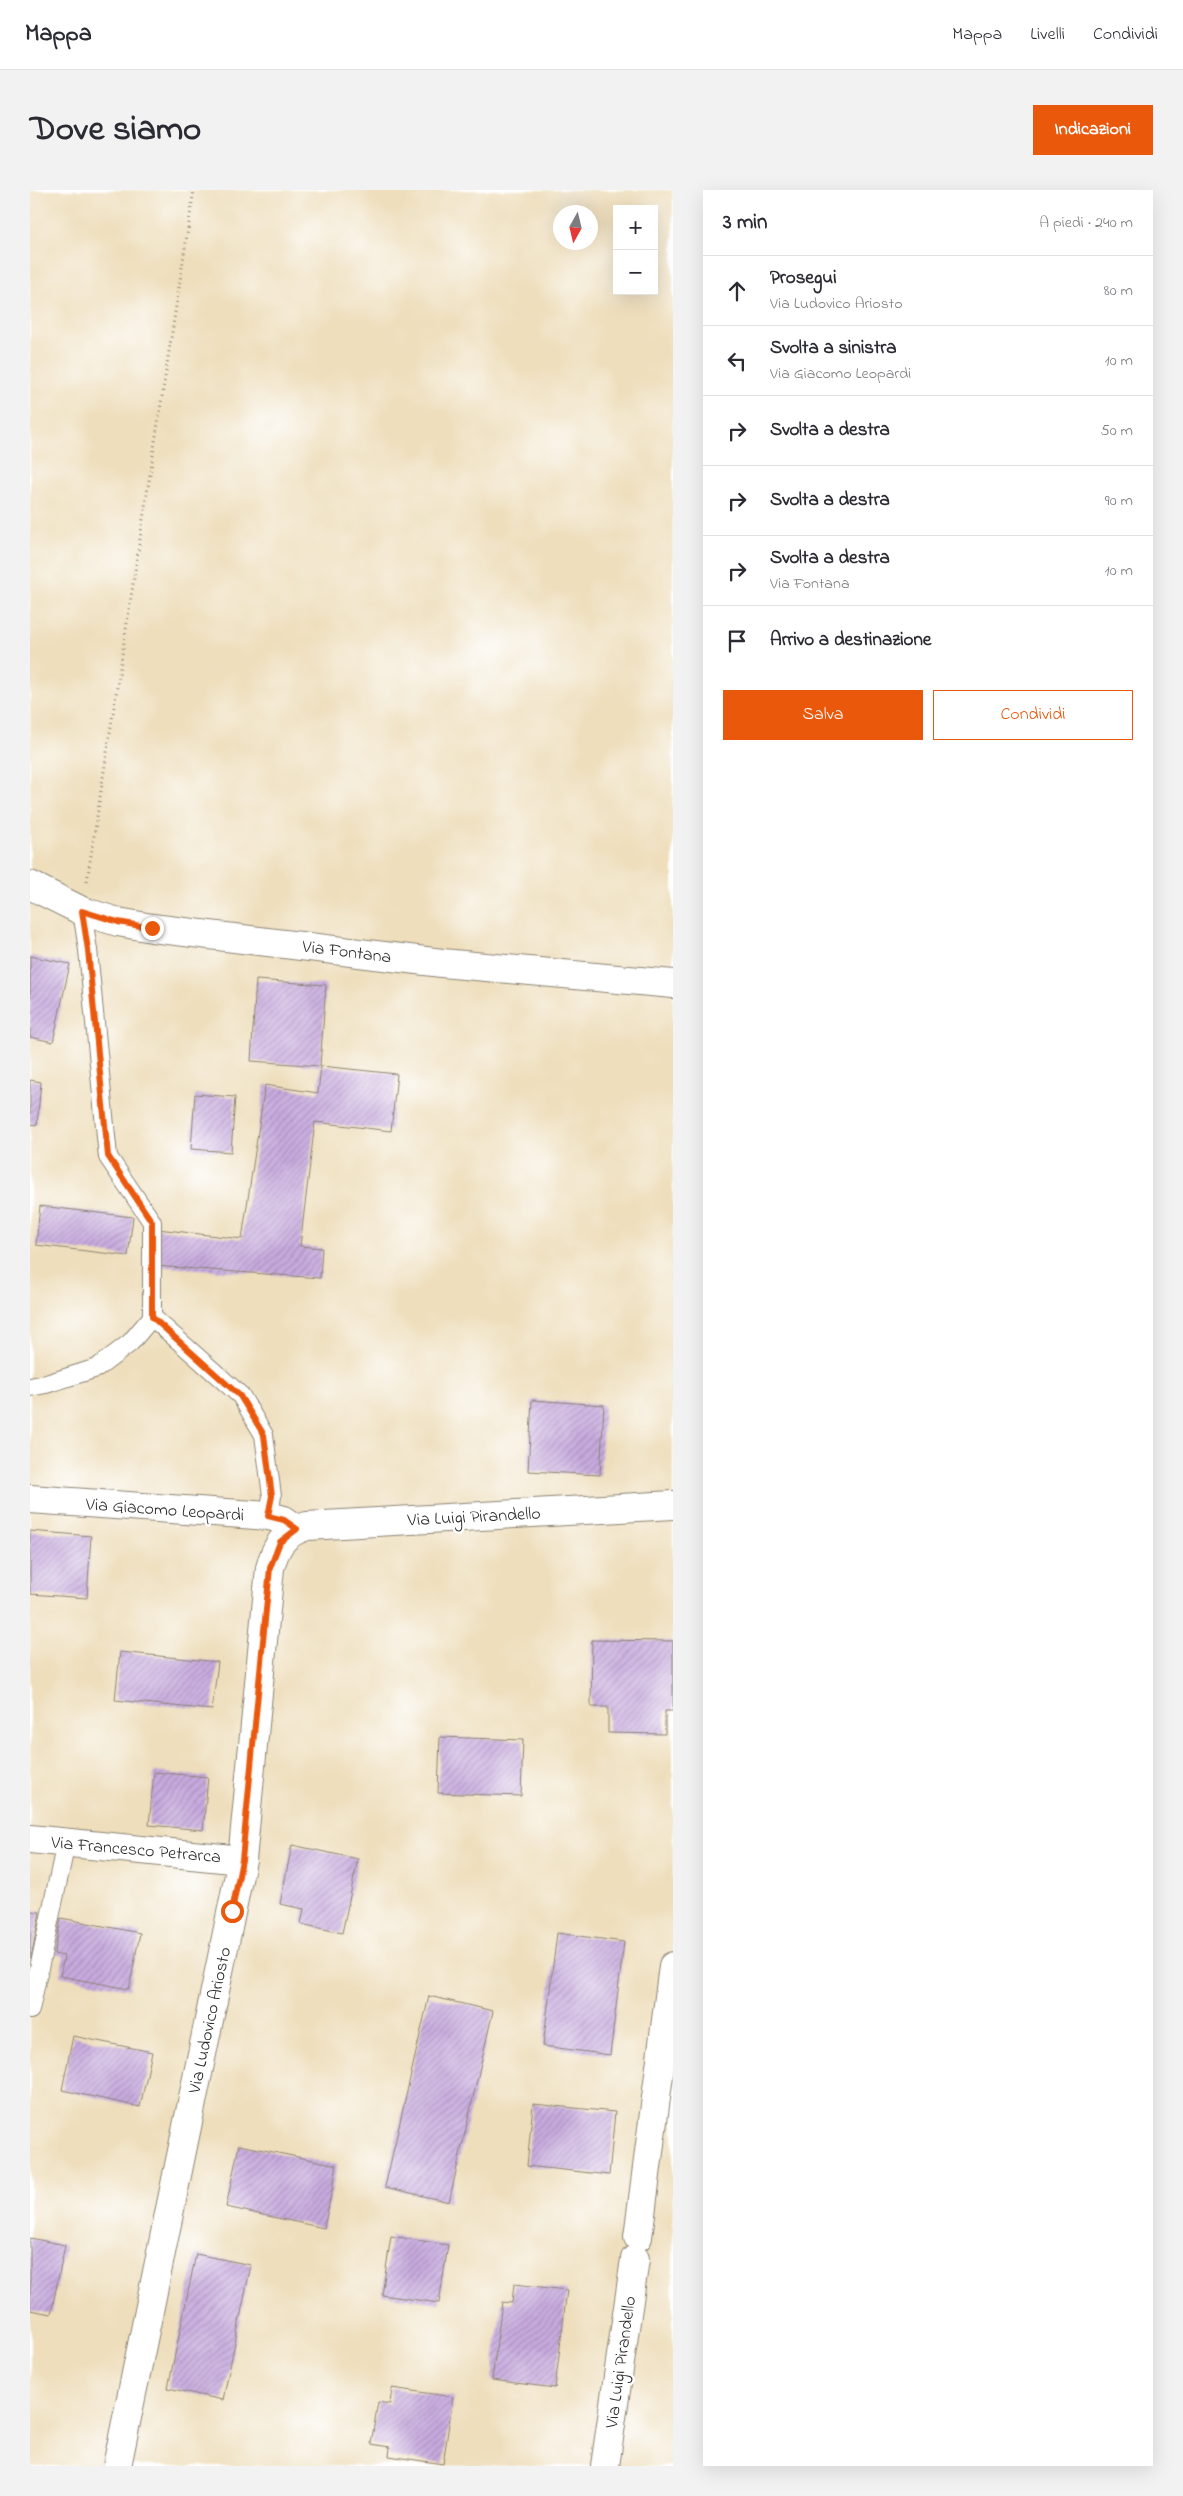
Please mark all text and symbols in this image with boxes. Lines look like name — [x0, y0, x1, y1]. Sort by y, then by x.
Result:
text: Mappa — [25, 17, 92, 52]
text: Mappa — [952, 22, 1002, 48]
text: Livelli — [1030, 22, 1065, 48]
text: Condividi — [1093, 22, 1158, 48]
text: Dove siamo — [30, 105, 201, 156]
button: Indicazioni — [1033, 105, 1153, 155]
north arrow — [553, 205, 598, 250]
map controls — [613, 205, 658, 295]
button: + — [613, 205, 658, 250]
text: 3 min — [723, 208, 767, 238]
text: A piedi · 240 m — [1039, 211, 1133, 235]
button: − — [613, 250, 658, 295]
text: Prosegui — [770, 265, 837, 292]
icon: ahead — [723, 277, 751, 305]
text: 80 m — [1104, 279, 1133, 303]
text: Via Ludovico Ariosto — [770, 292, 903, 316]
text: Svolta a sinistra — [770, 335, 897, 362]
icon: left — [723, 347, 751, 375]
text: 10 m — [1105, 349, 1133, 373]
text: Via Giacomo Leopardi — [770, 362, 911, 386]
icon: right — [723, 417, 751, 445]
text: Svolta a destra — [770, 417, 890, 444]
text: 50 m — [1101, 419, 1133, 443]
icon: right — [723, 487, 751, 515]
text: Svolta a destra — [770, 487, 890, 514]
text: 90 m — [1105, 489, 1133, 513]
text: Svolta a destra — [770, 545, 890, 572]
icon: right — [723, 557, 751, 585]
text: 10 m — [1105, 559, 1133, 583]
text: Via Fontana — [770, 572, 850, 596]
icon: arrive — [723, 627, 751, 655]
text: Arrivo a destinazione — [770, 627, 931, 654]
button: Salva — [723, 690, 923, 740]
button: Condividi — [933, 690, 1133, 740]
route end — [141, 917, 164, 940]
street label: Via Fontana — [300, 935, 393, 971]
street label: Via Giacomo Leopardi — [84, 1492, 245, 1530]
street label: Via Luigi Pirandello — [406, 1502, 541, 1536]
street label: Via Francesco Petrarca — [49, 1831, 222, 1871]
route start — [221, 1900, 244, 1923]
street label: Via Ludovico Ariosto — [183, 1945, 239, 2097]
street label: Via Luigi Pirandello — [600, 2295, 645, 2431]

